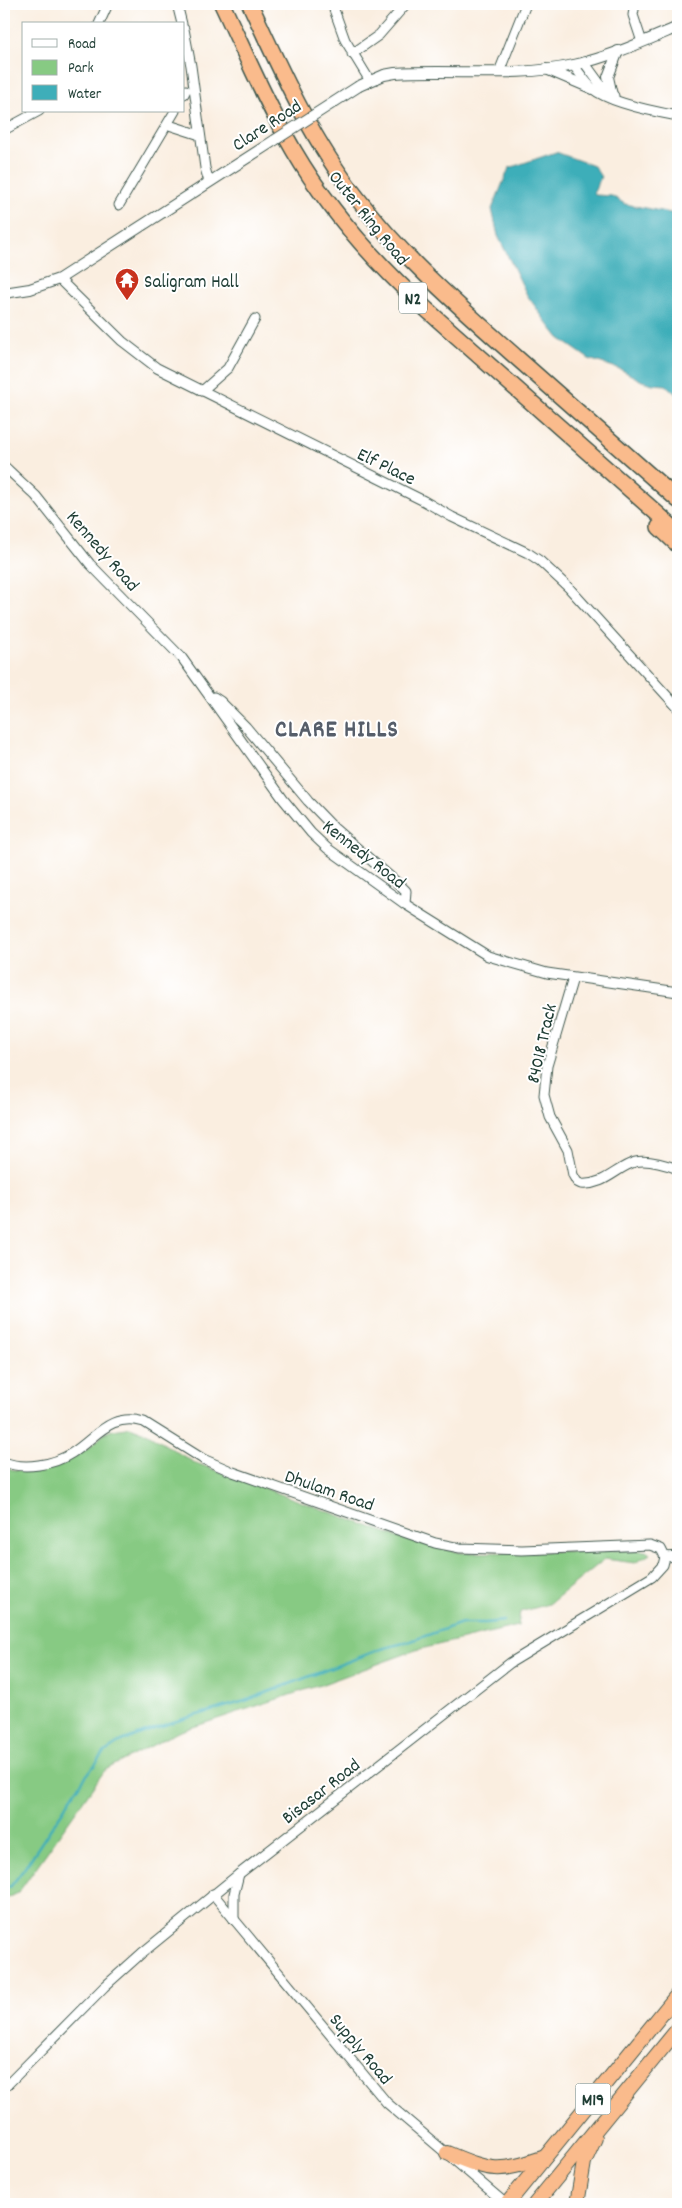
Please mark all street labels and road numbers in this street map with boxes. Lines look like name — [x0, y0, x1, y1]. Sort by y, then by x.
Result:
street label: Clare Road — [228, 94, 308, 160]
street label: Outer Ring Road — [320, 166, 414, 273]
road number: N2 — [399, 282, 427, 314]
street label: Elf Place — [352, 442, 419, 494]
street label: Kennedy Road — [59, 506, 144, 599]
street label: Kennedy Road — [315, 814, 410, 897]
street label: 84018 Track — [521, 1001, 566, 1086]
street label: Dhulam Road — [280, 1464, 377, 1520]
street label: Bisasar Road — [277, 1753, 367, 1832]
street label: Supply Road — [321, 2009, 397, 2092]
road number: M19 — [576, 2084, 610, 2114]

